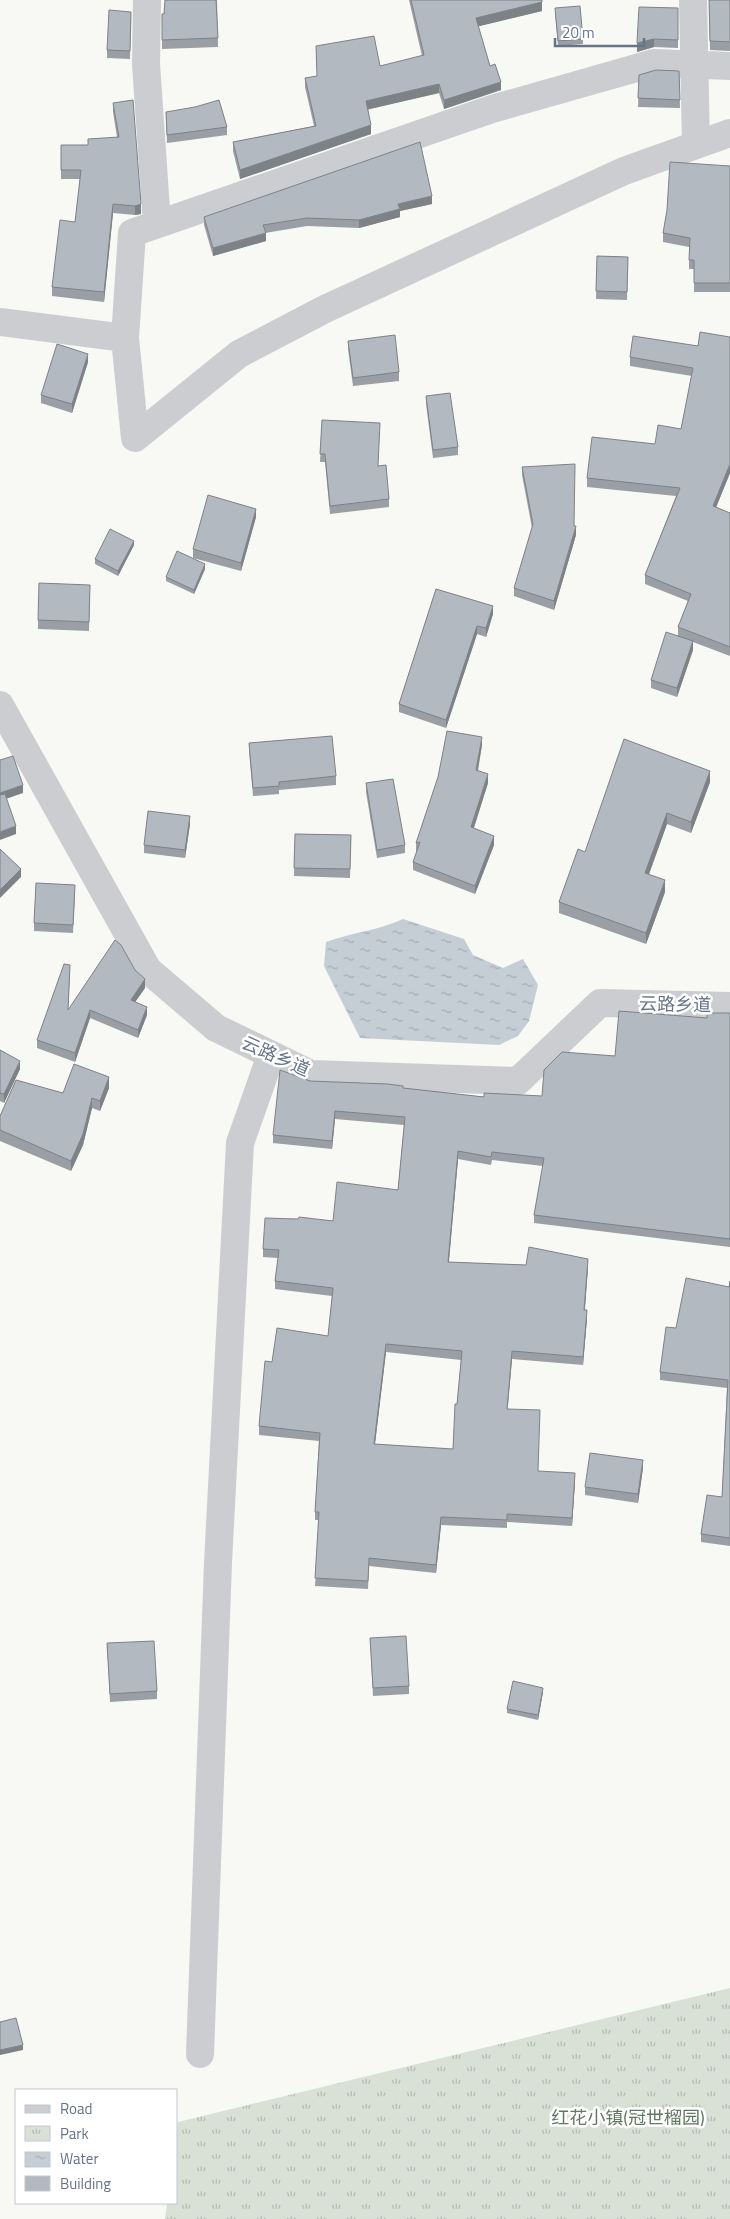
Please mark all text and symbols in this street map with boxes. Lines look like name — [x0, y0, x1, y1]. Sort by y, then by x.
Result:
scale bar — [555, 15, 644, 47]
text: 20 m — [562, 21, 595, 44]
street label: 云路乡道 — [639, 990, 711, 1018]
street label: 云路乡道 — [238, 1029, 314, 1083]
legend — [15, 2089, 178, 2204]
text: Road — [60, 2097, 92, 2120]
park label: 红花小镇(冠世榴园) — [551, 2104, 705, 2131]
text: Park — [60, 2122, 89, 2145]
text: Water — [60, 2147, 99, 2170]
text: Building — [60, 2172, 111, 2195]

